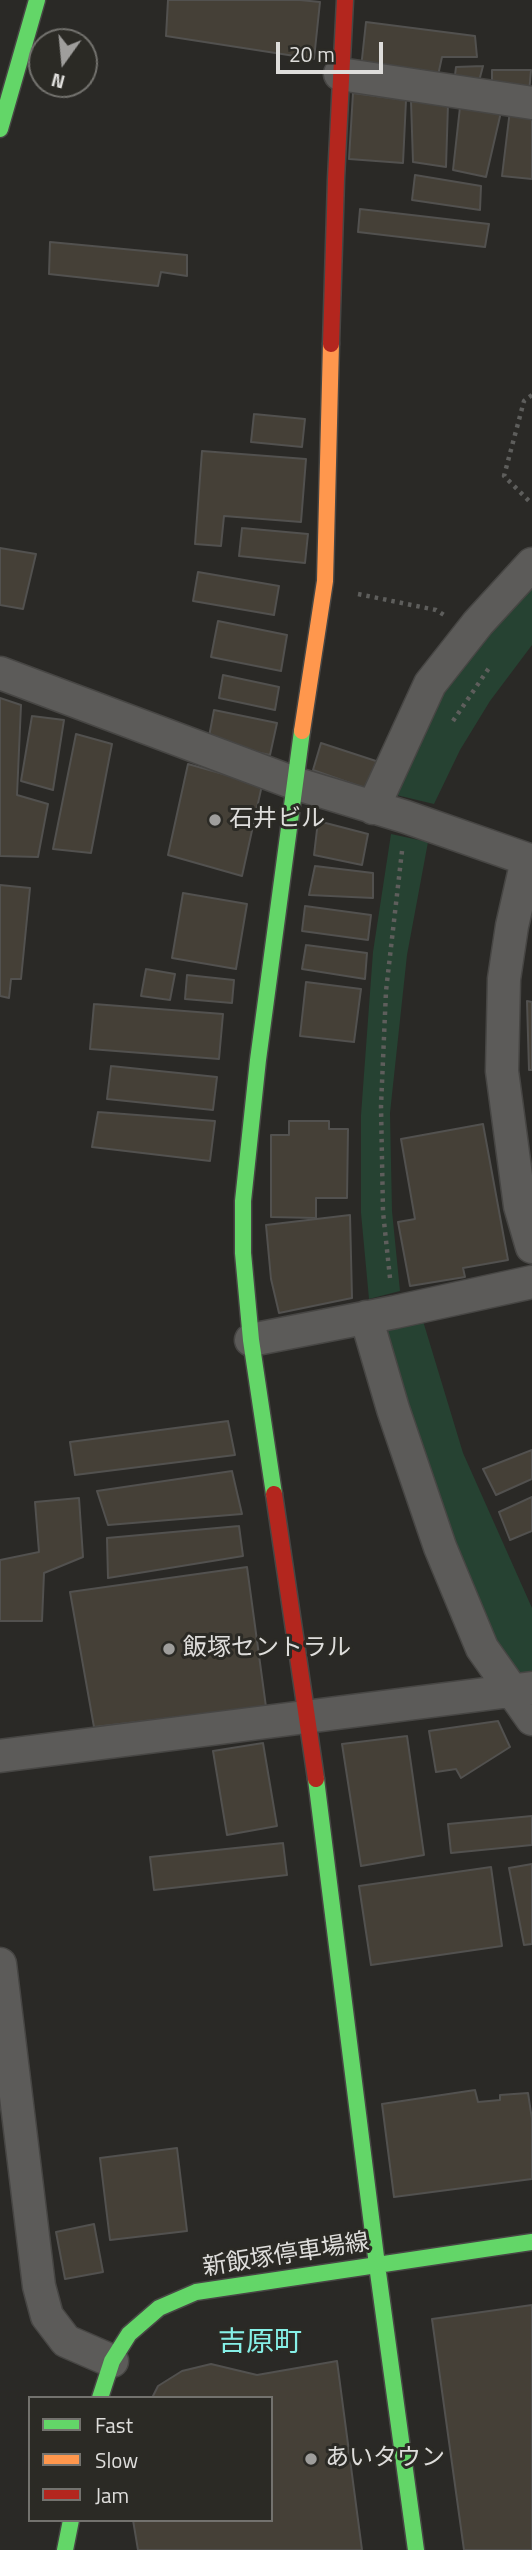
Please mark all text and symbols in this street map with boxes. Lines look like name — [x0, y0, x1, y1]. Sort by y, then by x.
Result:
north arrow — [28, 28, 98, 98]
scale bar — [280, 28, 387, 72]
text: 20 m — [289, 38, 335, 70]
text: N — [48, 66, 68, 98]
place label: 石井ビル — [229, 806, 325, 834]
marker: 石井ビル — [207, 812, 223, 828]
place label: 飯塚セントラル — [183, 1635, 351, 1663]
marker: 飯塚セントラル — [161, 1641, 177, 1657]
street label: 新飯塚停車場線 — [201, 2229, 371, 2283]
district label: 吉原町 — [218, 2327, 302, 2361]
legend — [28, 2396, 273, 2522]
text: Fast — [95, 2409, 133, 2441]
text: Slow — [95, 2444, 138, 2476]
place label: あいタウン — [325, 2445, 445, 2473]
marker: あいタウン — [303, 2451, 319, 2467]
text: Jam — [95, 2479, 129, 2511]

